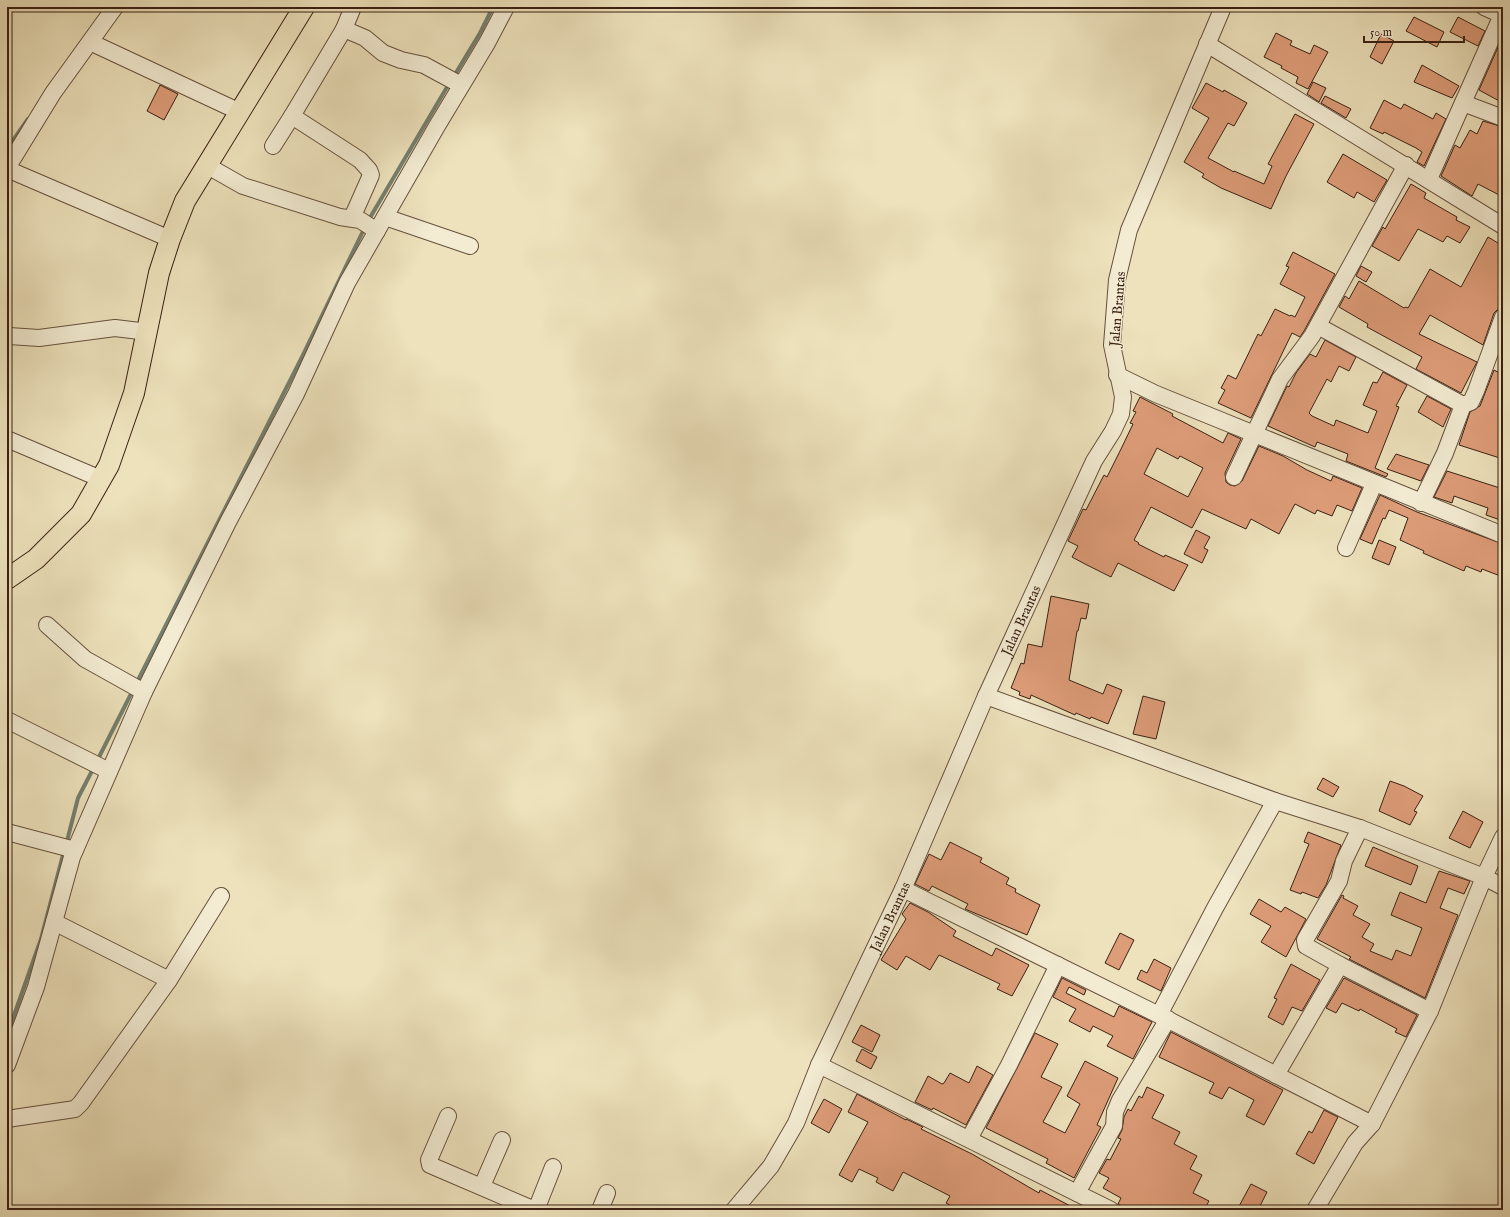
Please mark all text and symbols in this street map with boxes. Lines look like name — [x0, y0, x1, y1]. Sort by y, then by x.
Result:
scale bar — [1364, 18, 1464, 44]
text: 50 m — [1370, 25, 1392, 40]
street label: Jalan Brantas — [1106, 271, 1130, 349]
street label: Jalan Brantas — [997, 583, 1046, 661]
street label: Jalan Brantas — [865, 879, 915, 957]

